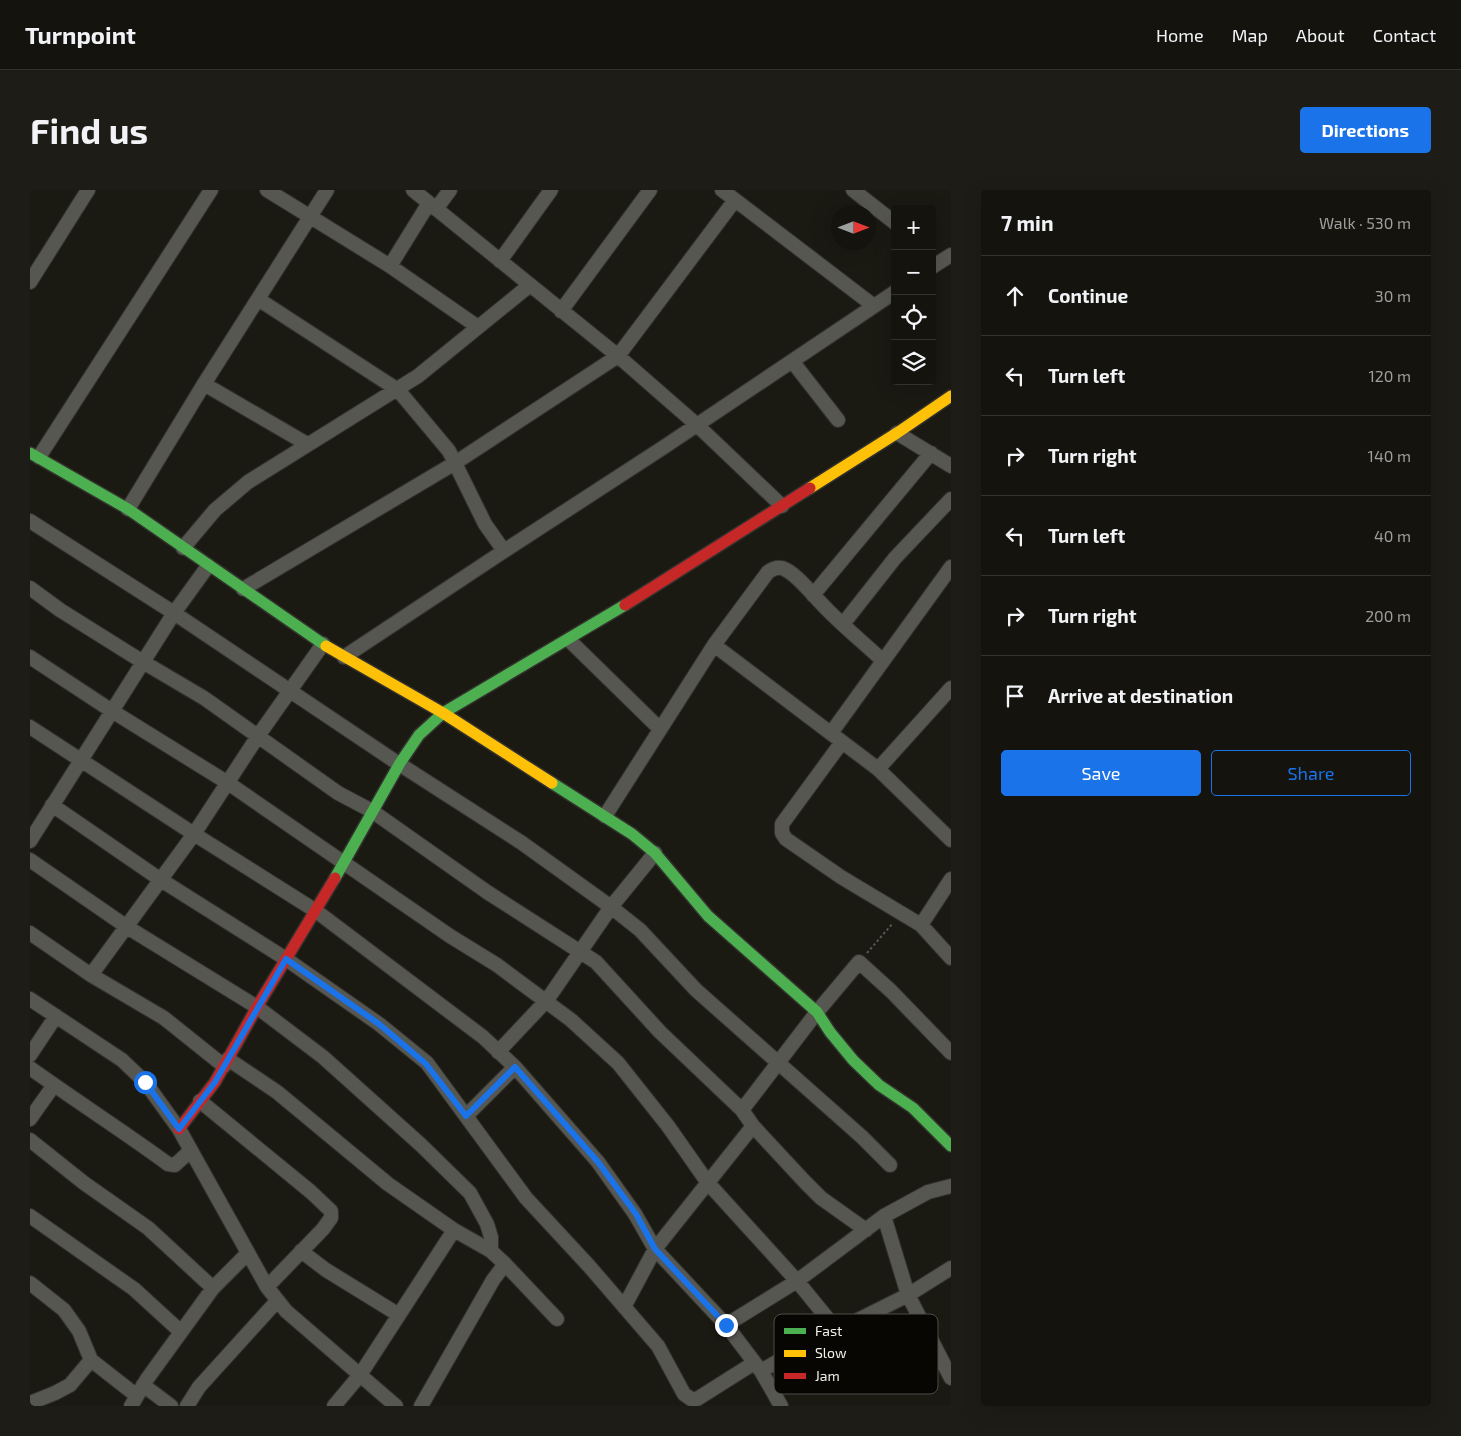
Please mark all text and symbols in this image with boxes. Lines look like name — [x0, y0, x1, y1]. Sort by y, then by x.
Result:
text: Turnpoint — [25, 20, 136, 49]
text: Home — [1156, 24, 1204, 46]
text: Map — [1232, 24, 1268, 46]
text: About — [1296, 24, 1345, 46]
text: Contact — [1373, 24, 1436, 46]
button: Directions — [1300, 107, 1431, 153]
text: Find us — [30, 109, 148, 151]
north arrow — [831, 205, 876, 250]
map controls — [891, 205, 936, 385]
button: + — [891, 205, 936, 250]
text: 7 min — [1001, 210, 1054, 235]
text: Walk · 530 m — [1319, 213, 1411, 232]
button: − — [891, 250, 936, 295]
icon: ahead — [1001, 282, 1029, 310]
text: Continue — [1048, 284, 1128, 307]
text: 30 m — [1375, 286, 1411, 305]
button: locate — [891, 295, 936, 340]
button: layers — [891, 340, 936, 385]
icon: left — [1001, 362, 1029, 390]
text: Turn left — [1048, 364, 1125, 387]
text: 120 m — [1368, 366, 1411, 385]
icon: right — [1001, 442, 1029, 470]
text: Turn right — [1048, 444, 1136, 467]
text: 140 m — [1368, 446, 1411, 465]
icon: left — [1001, 522, 1029, 550]
text: Turn left — [1048, 524, 1125, 547]
text: 40 m — [1374, 526, 1411, 545]
icon: right — [1001, 602, 1029, 630]
text: Turn right — [1048, 604, 1136, 627]
text: 200 m — [1365, 606, 1411, 625]
icon: arrive — [1001, 682, 1029, 710]
text: Arrive at destination — [1048, 684, 1233, 707]
button: Save — [1001, 750, 1201, 796]
button: Share — [1211, 750, 1411, 796]
route start — [134, 1071, 157, 1094]
route end — [715, 1314, 738, 1337]
legend — [774, 1314, 938, 1394]
text: Fast — [815, 1322, 842, 1339]
text: Slow — [815, 1344, 847, 1361]
text: Jam — [815, 1367, 840, 1384]

